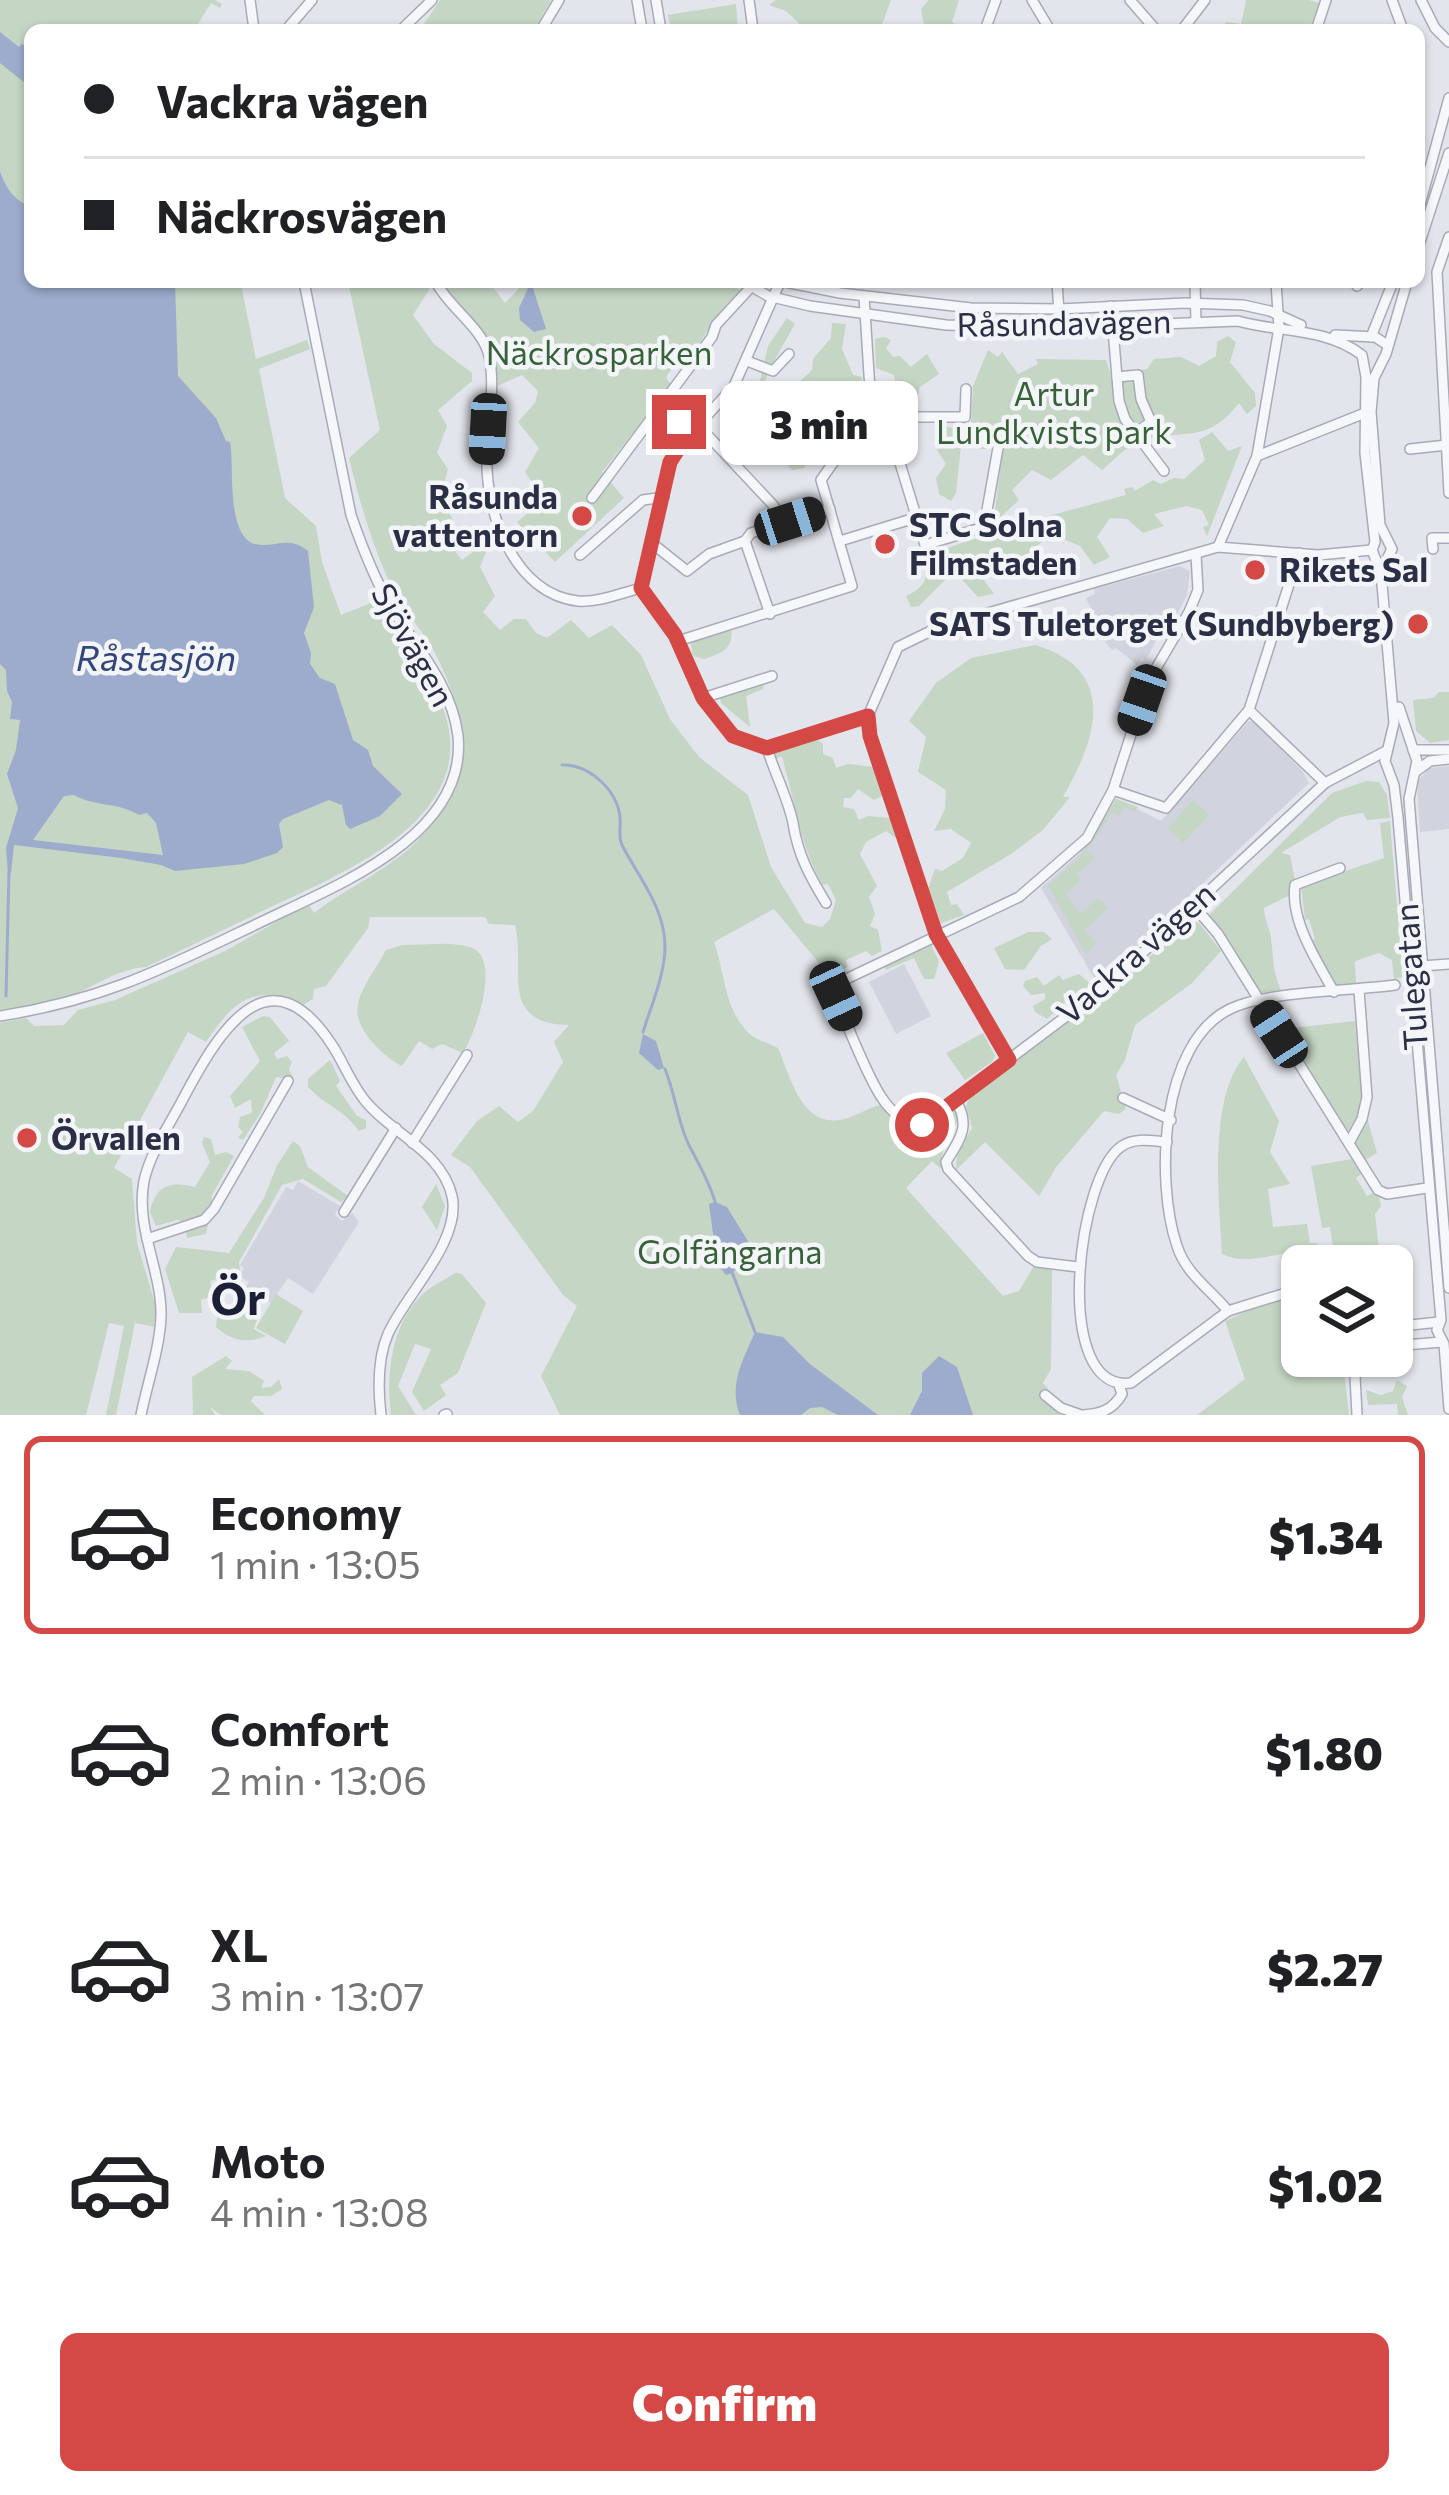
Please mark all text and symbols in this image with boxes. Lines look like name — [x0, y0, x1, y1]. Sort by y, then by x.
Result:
text: Vackra vägen — [156, 72, 429, 127]
text: Näckrosvägen — [156, 187, 447, 242]
street label: Råsundavägen — [956, 299, 1172, 344]
park label: Näckrosparken — [486, 331, 712, 372]
park label: Artur Lundkvists park — [936, 372, 1172, 451]
callout: 3 min — [721, 380, 919, 464]
car — [468, 392, 508, 466]
route end — [652, 395, 706, 449]
text: 3 min — [770, 399, 868, 447]
place label: Råsunda vattentorn — [393, 475, 558, 554]
car — [750, 493, 830, 549]
marker: Råsunda vattentorn — [569, 503, 595, 529]
place label: STC Solna Filmstaden — [909, 503, 1077, 582]
marker: STC Solna Filmstaden — [872, 531, 898, 557]
place label: Rikets Sal — [1279, 548, 1428, 589]
marker: Rikets Sal — [1242, 557, 1268, 583]
street label: Sjövägen — [364, 576, 465, 713]
place label: SATS Tuletorget (Sundbyberg) — [929, 602, 1394, 643]
marker: SATS Tuletorget (Sundbyberg) — [1405, 611, 1431, 637]
water label: Råstasjön — [76, 634, 236, 678]
car — [1113, 660, 1171, 740]
street label: Vackra vägen — [1047, 872, 1223, 1032]
street label: Tulegatan — [1384, 902, 1435, 1052]
car — [804, 956, 868, 1036]
car — [1244, 994, 1314, 1074]
route start — [895, 1098, 949, 1152]
place label: Örvallen — [51, 1116, 181, 1157]
marker: Örvallen — [14, 1125, 40, 1151]
park label: Golfängarna — [637, 1230, 823, 1271]
map controls — [1281, 1245, 1413, 1377]
button: layers — [1281, 1245, 1413, 1377]
district label: Ör — [210, 1269, 266, 1324]
icon: car — [66, 1481, 174, 1589]
text: Economy — [210, 1484, 402, 1539]
text: $1.34 — [1269, 1508, 1383, 1563]
text: 1 min · 13:05 — [210, 1539, 421, 1587]
icon: car — [66, 1697, 174, 1805]
text: Comfort — [210, 1700, 389, 1755]
text: $1.80 — [1265, 1724, 1383, 1779]
text: 2 min · 13:06 — [210, 1755, 427, 1803]
icon: car — [66, 1913, 174, 2021]
text: XL — [210, 1916, 268, 1971]
text: $2.27 — [1267, 1940, 1383, 1995]
text: 3 min · 13:07 — [210, 1971, 424, 2019]
icon: car — [66, 2129, 174, 2237]
text: Moto — [210, 2132, 326, 2187]
text: $1.02 — [1268, 2156, 1383, 2211]
text: 4 min · 13:08 — [210, 2187, 429, 2235]
button: Confirm — [60, 2333, 1389, 2471]

